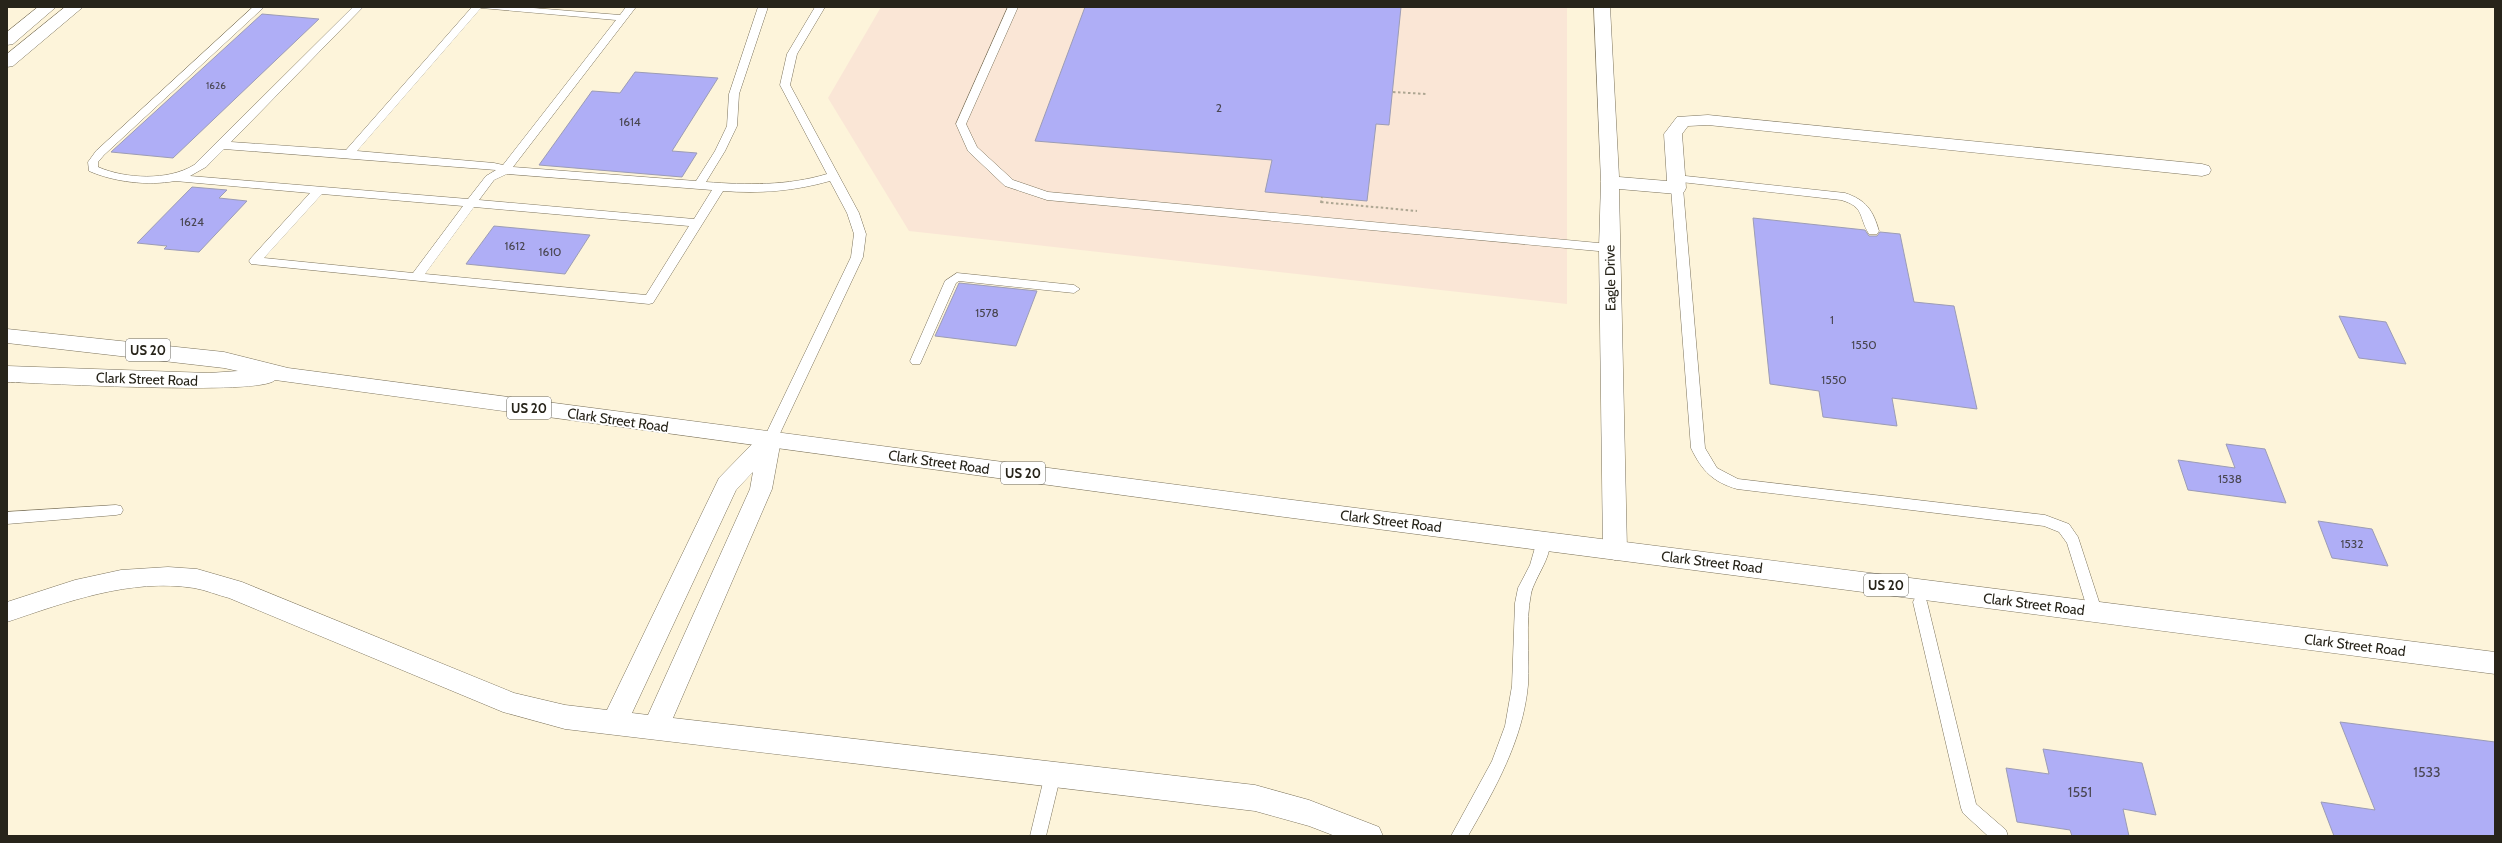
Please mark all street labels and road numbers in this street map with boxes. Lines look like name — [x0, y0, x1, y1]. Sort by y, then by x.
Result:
street label: Eagle Drive — [1600, 245, 1620, 311]
road number: US 20 — [126, 339, 170, 361]
street label: Clark Street Road — [96, 368, 198, 390]
road number: US 20 — [507, 397, 551, 419]
street label: Clark Street Road — [566, 404, 670, 436]
street label: Clark Street Road — [887, 446, 991, 478]
road number: US 20 — [1001, 462, 1045, 484]
street label: Clark Street Road — [1339, 506, 1443, 536]
street label: Clark Street Road — [1660, 547, 1764, 577]
road number: US 20 — [1864, 574, 1908, 596]
street label: Clark Street Road — [1982, 589, 2086, 619]
street label: Clark Street Road — [2303, 630, 2407, 660]

